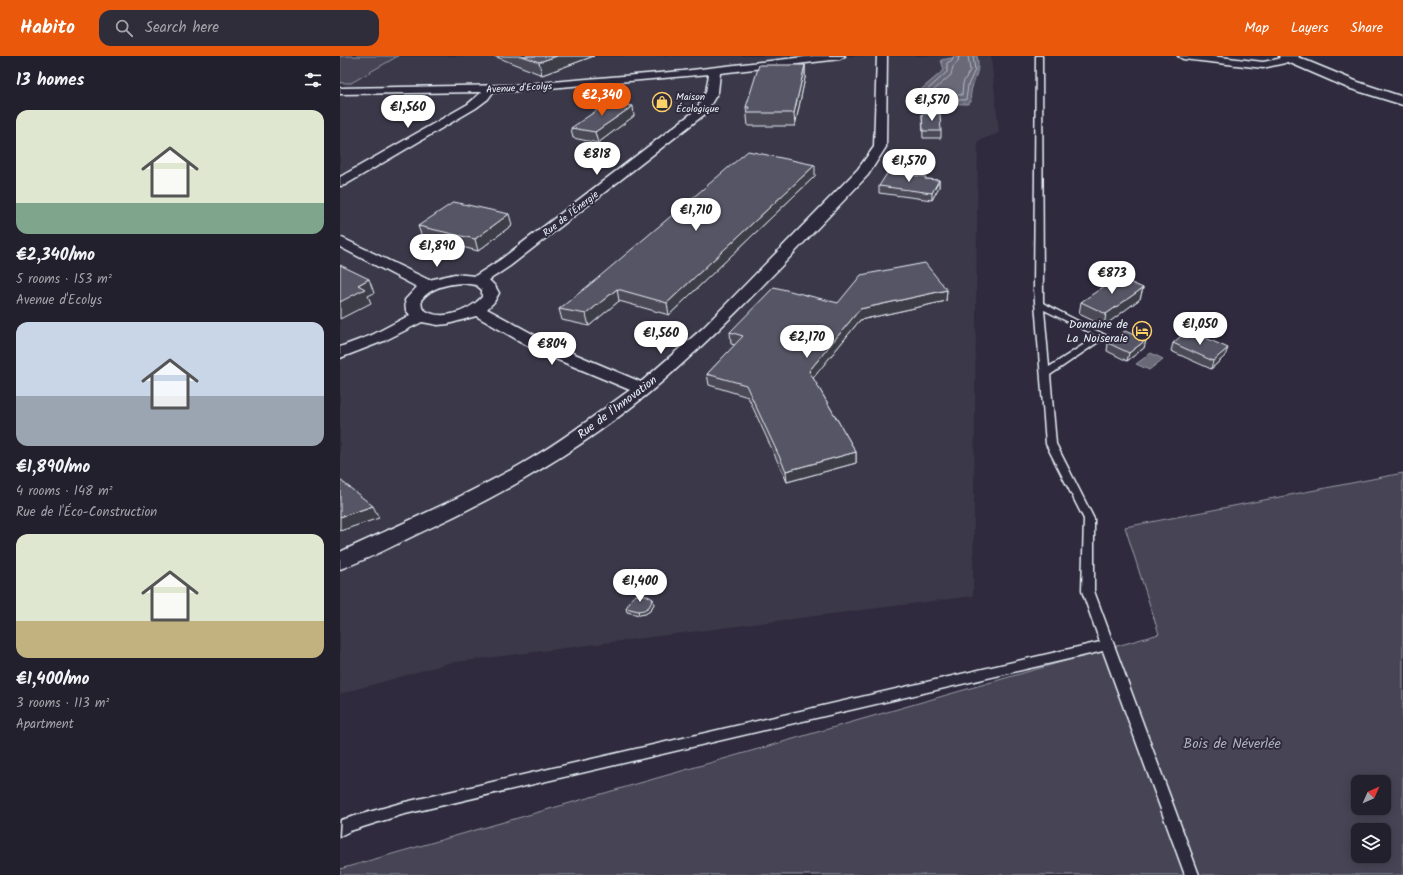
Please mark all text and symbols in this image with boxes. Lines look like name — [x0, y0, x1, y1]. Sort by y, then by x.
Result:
search box — [99, 10, 379, 46]
text: Habito — [20, 13, 75, 43]
text: Search here — [145, 16, 219, 40]
icon: search — [113, 17, 135, 39]
text: Map — [1245, 17, 1269, 39]
text: Layers — [1291, 17, 1329, 39]
text: Share — [1351, 17, 1383, 39]
text: 13 homes — [16, 67, 84, 94]
icon: filters — [302, 69, 324, 91]
street label: Avenue d'Ecolys — [486, 78, 553, 98]
pin: €2,340 — [569, 83, 635, 117]
text: €2,340 — [582, 85, 622, 106]
pin: €1,570 — [899, 88, 965, 122]
place label: Maison Écologique — [676, 89, 719, 117]
text: €1,570 — [915, 90, 949, 111]
shop icon: Maison Écologique — [651, 91, 673, 113]
pin: €1,560 — [375, 95, 441, 129]
text: €1,560 — [390, 97, 426, 118]
icon: home — [134, 136, 206, 208]
pin: €818 — [573, 142, 621, 176]
text: €818 — [583, 144, 611, 165]
pin: €1,570 — [876, 149, 942, 183]
text: €1,570 — [892, 151, 926, 172]
street label: Rue de l'Énergie — [539, 186, 602, 241]
pin: €1,710 — [663, 198, 729, 232]
text: €1,710 — [680, 200, 712, 221]
pin: €1,890 — [404, 234, 470, 268]
text: €1,890 — [419, 236, 455, 257]
text: €2,340/mo — [16, 242, 95, 269]
pin: €873 — [1088, 261, 1136, 295]
text: €873 — [1097, 263, 1127, 284]
text: 5 rooms · 153 m² — [16, 269, 112, 290]
text: Avenue d'Ecolys — [16, 290, 102, 311]
pin: €1,050 — [1167, 312, 1233, 346]
text: €1,050 — [1182, 314, 1218, 335]
place label: Domaine de La Noiseraie — [1066, 315, 1129, 348]
hotel icon: Domaine de La Noiseraie — [1131, 320, 1153, 342]
pin: €1,560 — [628, 321, 694, 355]
text: €1,560 — [643, 323, 679, 344]
pin: €2,170 — [774, 325, 840, 359]
text: €2,170 — [789, 327, 825, 348]
pin: €804 — [528, 332, 576, 366]
text: €804 — [537, 334, 567, 355]
icon: home — [134, 348, 206, 420]
street label: Rue de l'Innovation — [573, 371, 661, 444]
text: €1,890/mo — [16, 454, 90, 481]
text: 4 rooms · 148 m² — [16, 481, 113, 502]
text: Rue de l'Éco-Construction — [16, 502, 157, 523]
icon: home — [134, 560, 206, 632]
pin: €1,400 — [607, 569, 673, 603]
text: €1,400 — [622, 571, 658, 592]
text: €1,400/mo — [16, 666, 90, 693]
text: 3 rooms · 113 m² — [16, 693, 109, 714]
text: Apartment — [16, 714, 74, 735]
park label: Bois de Néverlée — [1183, 733, 1281, 755]
north arrow — [1351, 775, 1391, 815]
map controls — [1351, 775, 1391, 863]
button: layers — [1351, 823, 1391, 863]

